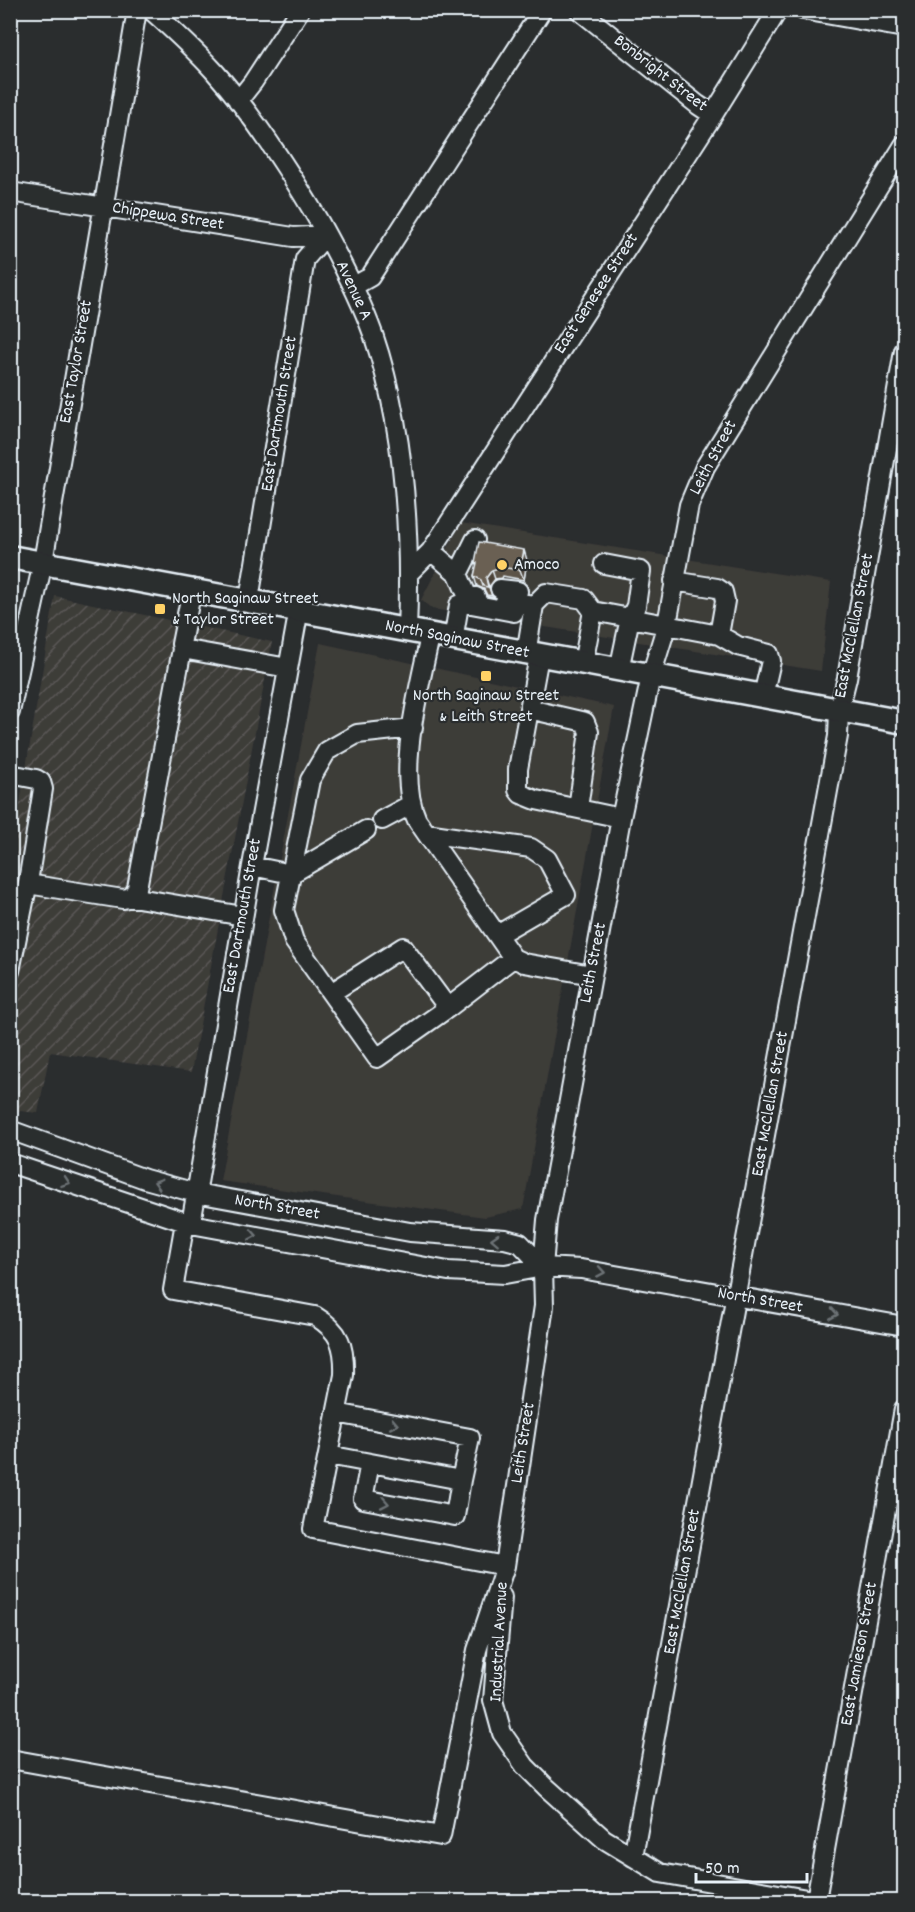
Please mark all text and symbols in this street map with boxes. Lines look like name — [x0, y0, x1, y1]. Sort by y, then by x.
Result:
street label: Bonbright Street — [608, 29, 713, 119]
street label: Chippewa Street — [110, 196, 226, 238]
street label: East Genesee Street — [549, 228, 646, 359]
street label: Avenue A — [328, 257, 378, 325]
street label: East Taylor Street — [54, 298, 100, 426]
street label: East Dartmouth Street — [255, 334, 305, 493]
street label: Leith Street — [684, 416, 744, 500]
street label: East McClellan Street — [829, 551, 881, 701]
place label: Amoco — [514, 553, 559, 578]
marker: Amoco — [495, 558, 509, 572]
place label: North Saginaw Street & Taylor Street — [172, 587, 319, 633]
marker: North Saginaw Street & Taylor Street — [153, 602, 167, 616]
street label: North Saginaw Street — [383, 614, 532, 666]
marker: North Saginaw Street & Leith Street — [479, 669, 493, 683]
place label: North Saginaw Street & Leith Street — [413, 684, 560, 730]
street label: East Dartmouth Street — [217, 836, 269, 995]
street label: Leith Street — [574, 920, 614, 1005]
street label: East McClellan Street — [746, 1029, 796, 1179]
one-way arrow — [60, 1175, 71, 1188]
one-way arrow — [153, 1177, 163, 1190]
street label: North Street — [232, 1188, 322, 1228]
one-way arrow — [247, 1228, 257, 1241]
one-way arrow — [490, 1232, 499, 1245]
one-way arrow — [597, 1266, 606, 1278]
street label: North Street — [715, 1281, 805, 1321]
one-way arrow — [829, 1307, 839, 1320]
street label: Leith Street — [505, 1401, 543, 1485]
one-way arrow — [389, 1417, 399, 1429]
one-way arrow — [379, 1496, 389, 1509]
street label: East McClellan Street — [658, 1507, 708, 1657]
street label: East Jamieson Street — [835, 1580, 885, 1728]
street label: Industrial Avenue — [484, 1581, 516, 1703]
scale bar — [696, 1846, 807, 1884]
text: 50 m — [705, 1857, 740, 1882]

